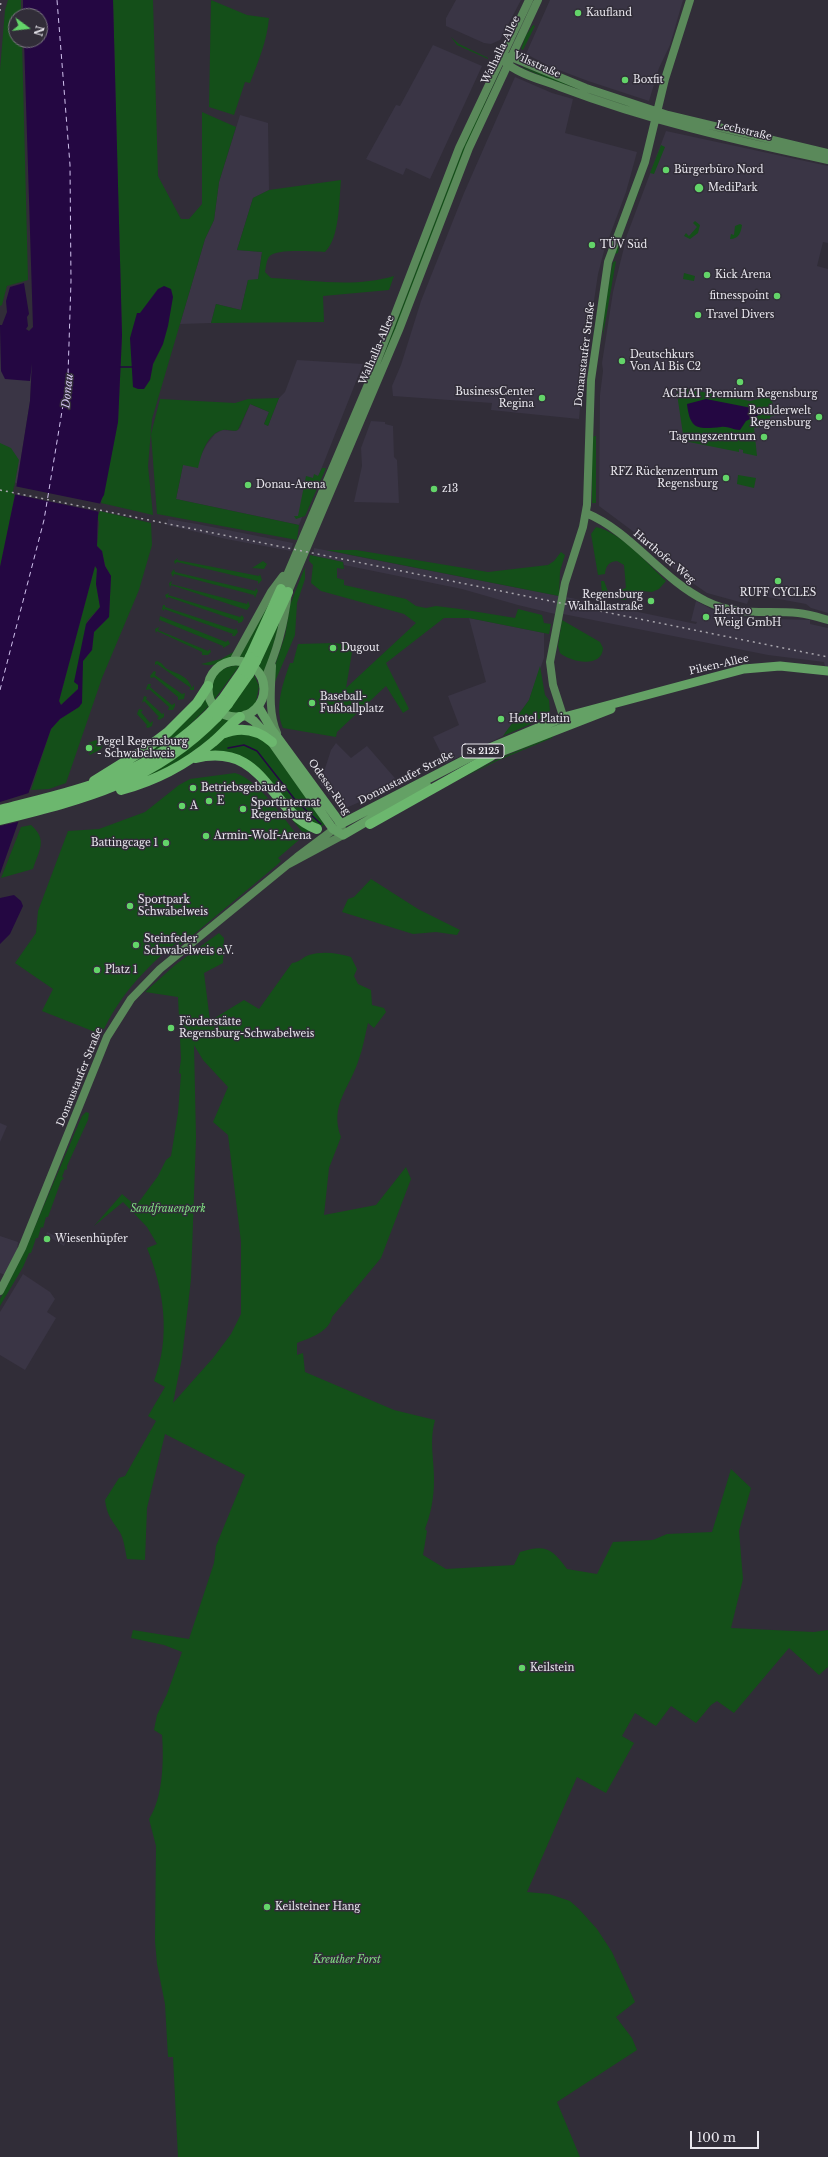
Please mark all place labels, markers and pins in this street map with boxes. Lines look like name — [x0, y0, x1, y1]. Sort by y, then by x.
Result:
place label: Kaufland — [586, 7, 632, 19]
marker: Kaufland — [573, 8, 583, 18]
place label: Boxfit — [633, 74, 663, 86]
marker: Boxfit — [620, 75, 630, 85]
place label: Bürgerbüro Nord — [674, 164, 764, 176]
marker: Bürgerbüro Nord — [661, 165, 671, 175]
marker: MediPark — [693, 182, 705, 194]
place label: MediPark — [708, 182, 758, 194]
place label: TÜV Süd — [600, 239, 647, 251]
marker: TÜV Süd — [587, 240, 597, 250]
place label: Kick Arena — [715, 269, 771, 281]
marker: Kick Arena — [702, 270, 712, 280]
place label: fitnesspoint — [710, 290, 769, 302]
marker: fitnesspoint — [772, 291, 782, 301]
place label: Travel Divers — [706, 309, 774, 321]
marker: Travel Divers — [693, 310, 703, 320]
place label: Deutschkurs Von A1 Bis C2 — [630, 349, 701, 372]
marker: Deutschkurs Von A1 Bis C2 — [617, 356, 627, 366]
marker: ACHAT Premium Regensburg — [735, 377, 745, 387]
place label: BusinessCenter Regina — [455, 386, 534, 410]
place label: ACHAT Premium Regensburg — [662, 388, 818, 400]
marker: BusinessCenter Regina — [537, 393, 547, 403]
place label: Boulderwelt Regensburg — [748, 405, 811, 428]
marker: Boulderwelt Regensburg — [814, 412, 824, 422]
place label: Tagungszentrum — [669, 431, 756, 443]
marker: Tagungszentrum — [759, 432, 769, 442]
place label: RFZ Rückenzentrum Regensburg — [610, 466, 718, 490]
marker: RFZ Rückenzentrum Regensburg — [721, 473, 731, 483]
place label: Donau-Arena — [256, 479, 325, 491]
marker: Donau-Arena — [243, 480, 253, 490]
place label: z13 — [442, 483, 458, 495]
marker: z13 — [429, 484, 439, 494]
marker: RUFF CYCLES — [773, 576, 783, 586]
place label: RUFF CYCLES — [740, 587, 816, 599]
place label: Regensburg Walhallastraße — [568, 589, 643, 612]
marker: Regensburg Walhallastraße — [646, 596, 656, 606]
place label: Elektro Weigl GmbH — [714, 605, 781, 628]
marker: Elektro Weigl GmbH — [701, 612, 711, 622]
place label: Dugout — [341, 642, 379, 654]
marker: Dugout — [328, 643, 338, 653]
place label: Baseball- Fußballplatz — [320, 691, 384, 714]
marker: Baseball- Fußballplatz — [307, 698, 317, 708]
place label: Hotel Platin — [509, 713, 570, 725]
marker: Hotel Platin — [496, 714, 506, 724]
place label: Pegel Regensburg - Schwabelweis — [97, 736, 188, 760]
marker: Pegel Regensburg - Schwabelweis — [84, 743, 94, 753]
place label: Betriebsgebäude — [201, 782, 286, 794]
marker: Betriebsgebäude — [188, 783, 198, 793]
place label: E — [217, 795, 224, 807]
marker: E — [204, 796, 214, 806]
place label: Sportinternat Regensburg — [251, 797, 320, 820]
place label: A — [190, 800, 198, 812]
marker: A — [177, 801, 187, 811]
marker: Sportinternat Regensburg — [238, 804, 248, 814]
place label: Armin-Wolf-Arena — [214, 830, 311, 842]
marker: Armin-Wolf-Arena — [201, 831, 211, 841]
place label: Battingcage 1 — [91, 837, 158, 849]
marker: Battingcage 1 — [161, 838, 171, 848]
place label: Sportpark Schwabelweis — [138, 894, 208, 918]
marker: Sportpark Schwabelweis — [125, 901, 135, 911]
place label: Steinfeder Schwabelweis e.V. — [144, 933, 234, 956]
marker: Steinfeder Schwabelweis e.V. — [131, 940, 141, 950]
place label: Platz 1 — [105, 964, 137, 976]
marker: Platz 1 — [92, 965, 102, 975]
place label: Förderstätte Regensburg-Schwabelweis — [179, 1016, 314, 1040]
marker: Förderstätte Regensburg-Schwabelweis — [166, 1023, 176, 1033]
place label: Wiesenhüpfer — [55, 1233, 128, 1245]
marker: Wiesenhüpfer — [42, 1234, 52, 1244]
place label: Keilstein — [530, 1662, 574, 1674]
marker: Keilstein — [517, 1663, 527, 1673]
place label: Keilsteiner Hang — [275, 1901, 360, 1913]
marker: Keilsteiner Hang — [262, 1902, 272, 1912]

